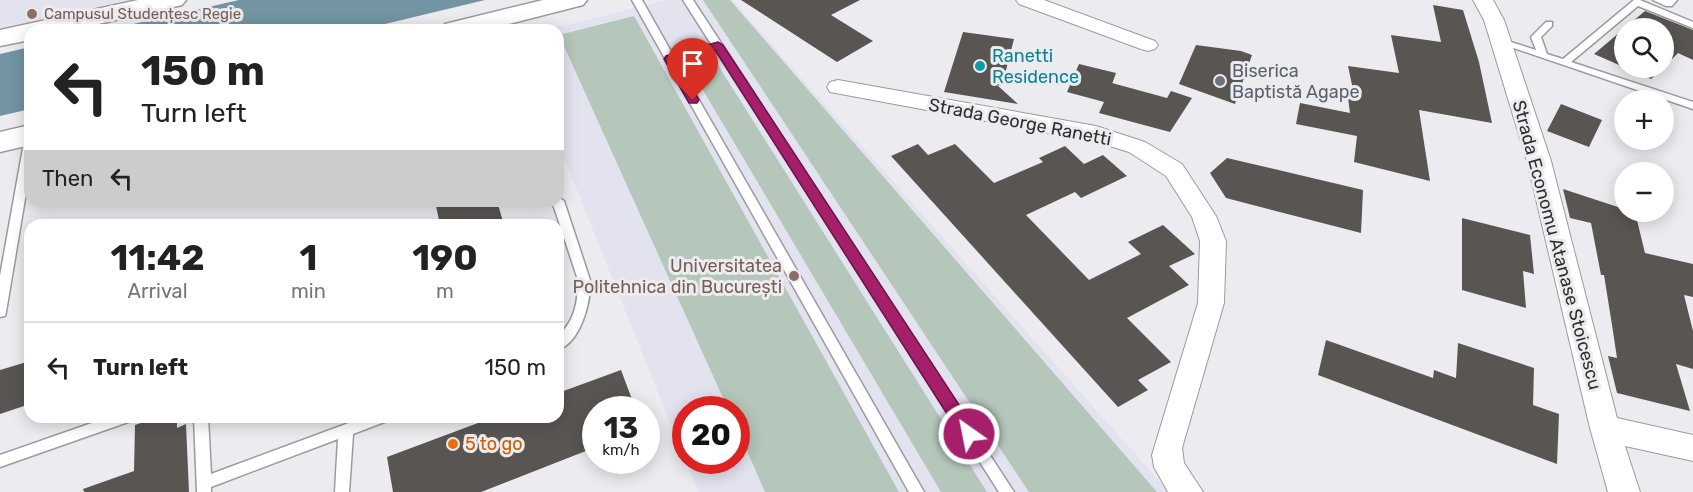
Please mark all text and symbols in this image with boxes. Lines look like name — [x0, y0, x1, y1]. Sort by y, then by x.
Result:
place label: Campusul Studențesc Regie — [44, 5, 241, 23]
marker: Campusul Studențesc Regie — [25, 7, 39, 21]
map controls — [1614, 18, 1674, 222]
button: search — [1614, 18, 1674, 78]
pin — [667, 38, 718, 100]
place label: Ranetti Residence — [992, 45, 1079, 88]
text: 150 m — [141, 46, 265, 96]
icon: arrive — [676, 47, 709, 80]
icon: left — [42, 48, 120, 126]
marker: Ranetti Residence — [973, 59, 987, 73]
place label: Biserica Baptistă Agape — [1232, 60, 1360, 103]
marker: Biserica Baptistă Agape — [1213, 74, 1227, 88]
button: + — [1614, 90, 1674, 150]
street label: Strada George Ranetti — [927, 93, 1113, 151]
text: Turn left — [141, 97, 246, 129]
street label: Strada Economu Atanase Stoicescu — [1508, 98, 1606, 392]
icon: left — [105, 162, 138, 195]
button: − — [1614, 162, 1674, 222]
text: Then — [42, 165, 93, 192]
text: 11:42 — [110, 236, 205, 279]
text: 1 — [299, 236, 317, 279]
text: 190 — [412, 236, 478, 279]
place label: Universitatea Politehnica din București — [573, 255, 782, 298]
marker: Universitatea Politehnica din București — [787, 269, 801, 283]
text: Arrival — [128, 279, 188, 303]
text: min — [291, 279, 326, 303]
text: m — [436, 279, 454, 303]
icon: left — [42, 351, 75, 384]
text: Turn left — [93, 354, 188, 381]
text: 150 m — [485, 354, 546, 381]
speed limit sign: 20 — [672, 396, 750, 474]
position arrow — [937, 402, 1001, 466]
text: 13 — [604, 410, 638, 446]
place label: 5 to go — [465, 433, 523, 455]
marker: 5 to go — [446, 437, 460, 451]
text: km/h — [602, 441, 640, 459]

